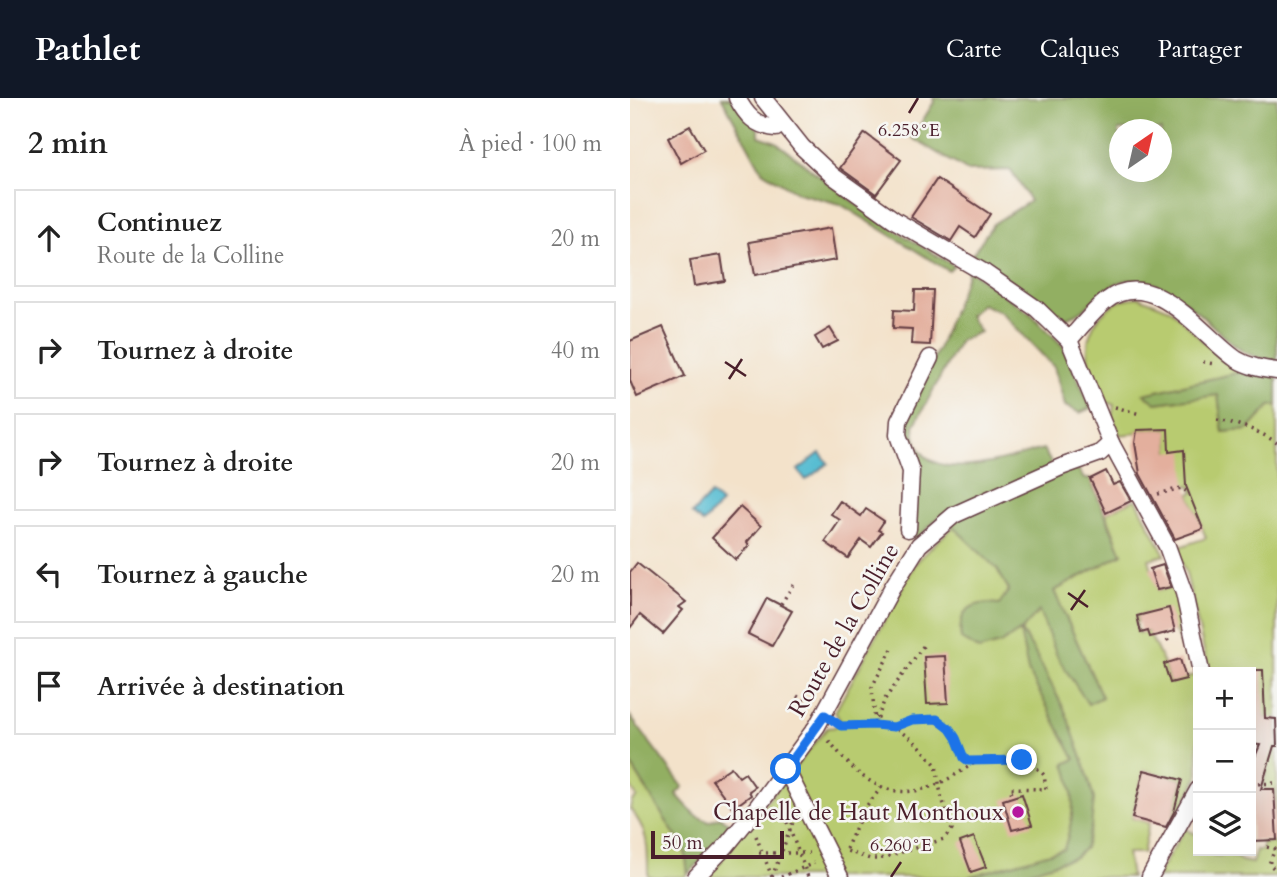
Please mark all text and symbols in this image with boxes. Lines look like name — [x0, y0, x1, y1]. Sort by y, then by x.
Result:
text: Pathlet — [35, 27, 140, 72]
text: Carte — [946, 33, 1002, 66]
text: Calques — [1040, 33, 1120, 66]
text: Partager — [1158, 33, 1242, 66]
text: 6.258°E — [878, 118, 940, 143]
north arrow — [1109, 119, 1172, 182]
text: 2 min — [28, 123, 108, 164]
text: À pied · 100 m — [459, 128, 602, 159]
text: Continuez — [97, 205, 222, 240]
icon: ahead — [30, 219, 68, 257]
text: 20 m — [551, 223, 600, 254]
text: Route de la Colline — [97, 240, 284, 271]
icon: right — [30, 331, 68, 369]
text: Tournez à droite — [97, 333, 293, 368]
text: 40 m — [551, 335, 600, 366]
icon: right — [30, 443, 68, 481]
text: Tournez à droite — [97, 445, 293, 480]
text: 20 m — [551, 447, 600, 478]
street label: Route de la Colline — [781, 537, 907, 723]
icon: left — [30, 555, 68, 593]
text: Tournez à gauche — [97, 557, 308, 592]
text: 20 m — [551, 559, 600, 590]
icon: arrive — [30, 667, 68, 705]
map controls — [1193, 667, 1256, 856]
button: + — [1193, 667, 1256, 730]
text: Arrivée à destination — [97, 669, 345, 704]
button: − — [1193, 730, 1256, 793]
route end — [1006, 744, 1037, 775]
route start — [770, 753, 801, 784]
button: layers — [1193, 793, 1256, 856]
place label: Chapelle de Haut Monthoux — [713, 796, 1004, 829]
marker: Chapelle de Haut Monthoux — [1010, 804, 1026, 820]
scale bar — [651, 828, 784, 860]
text: 50 m — [662, 830, 703, 856]
text: 6.260°E — [870, 833, 932, 858]

